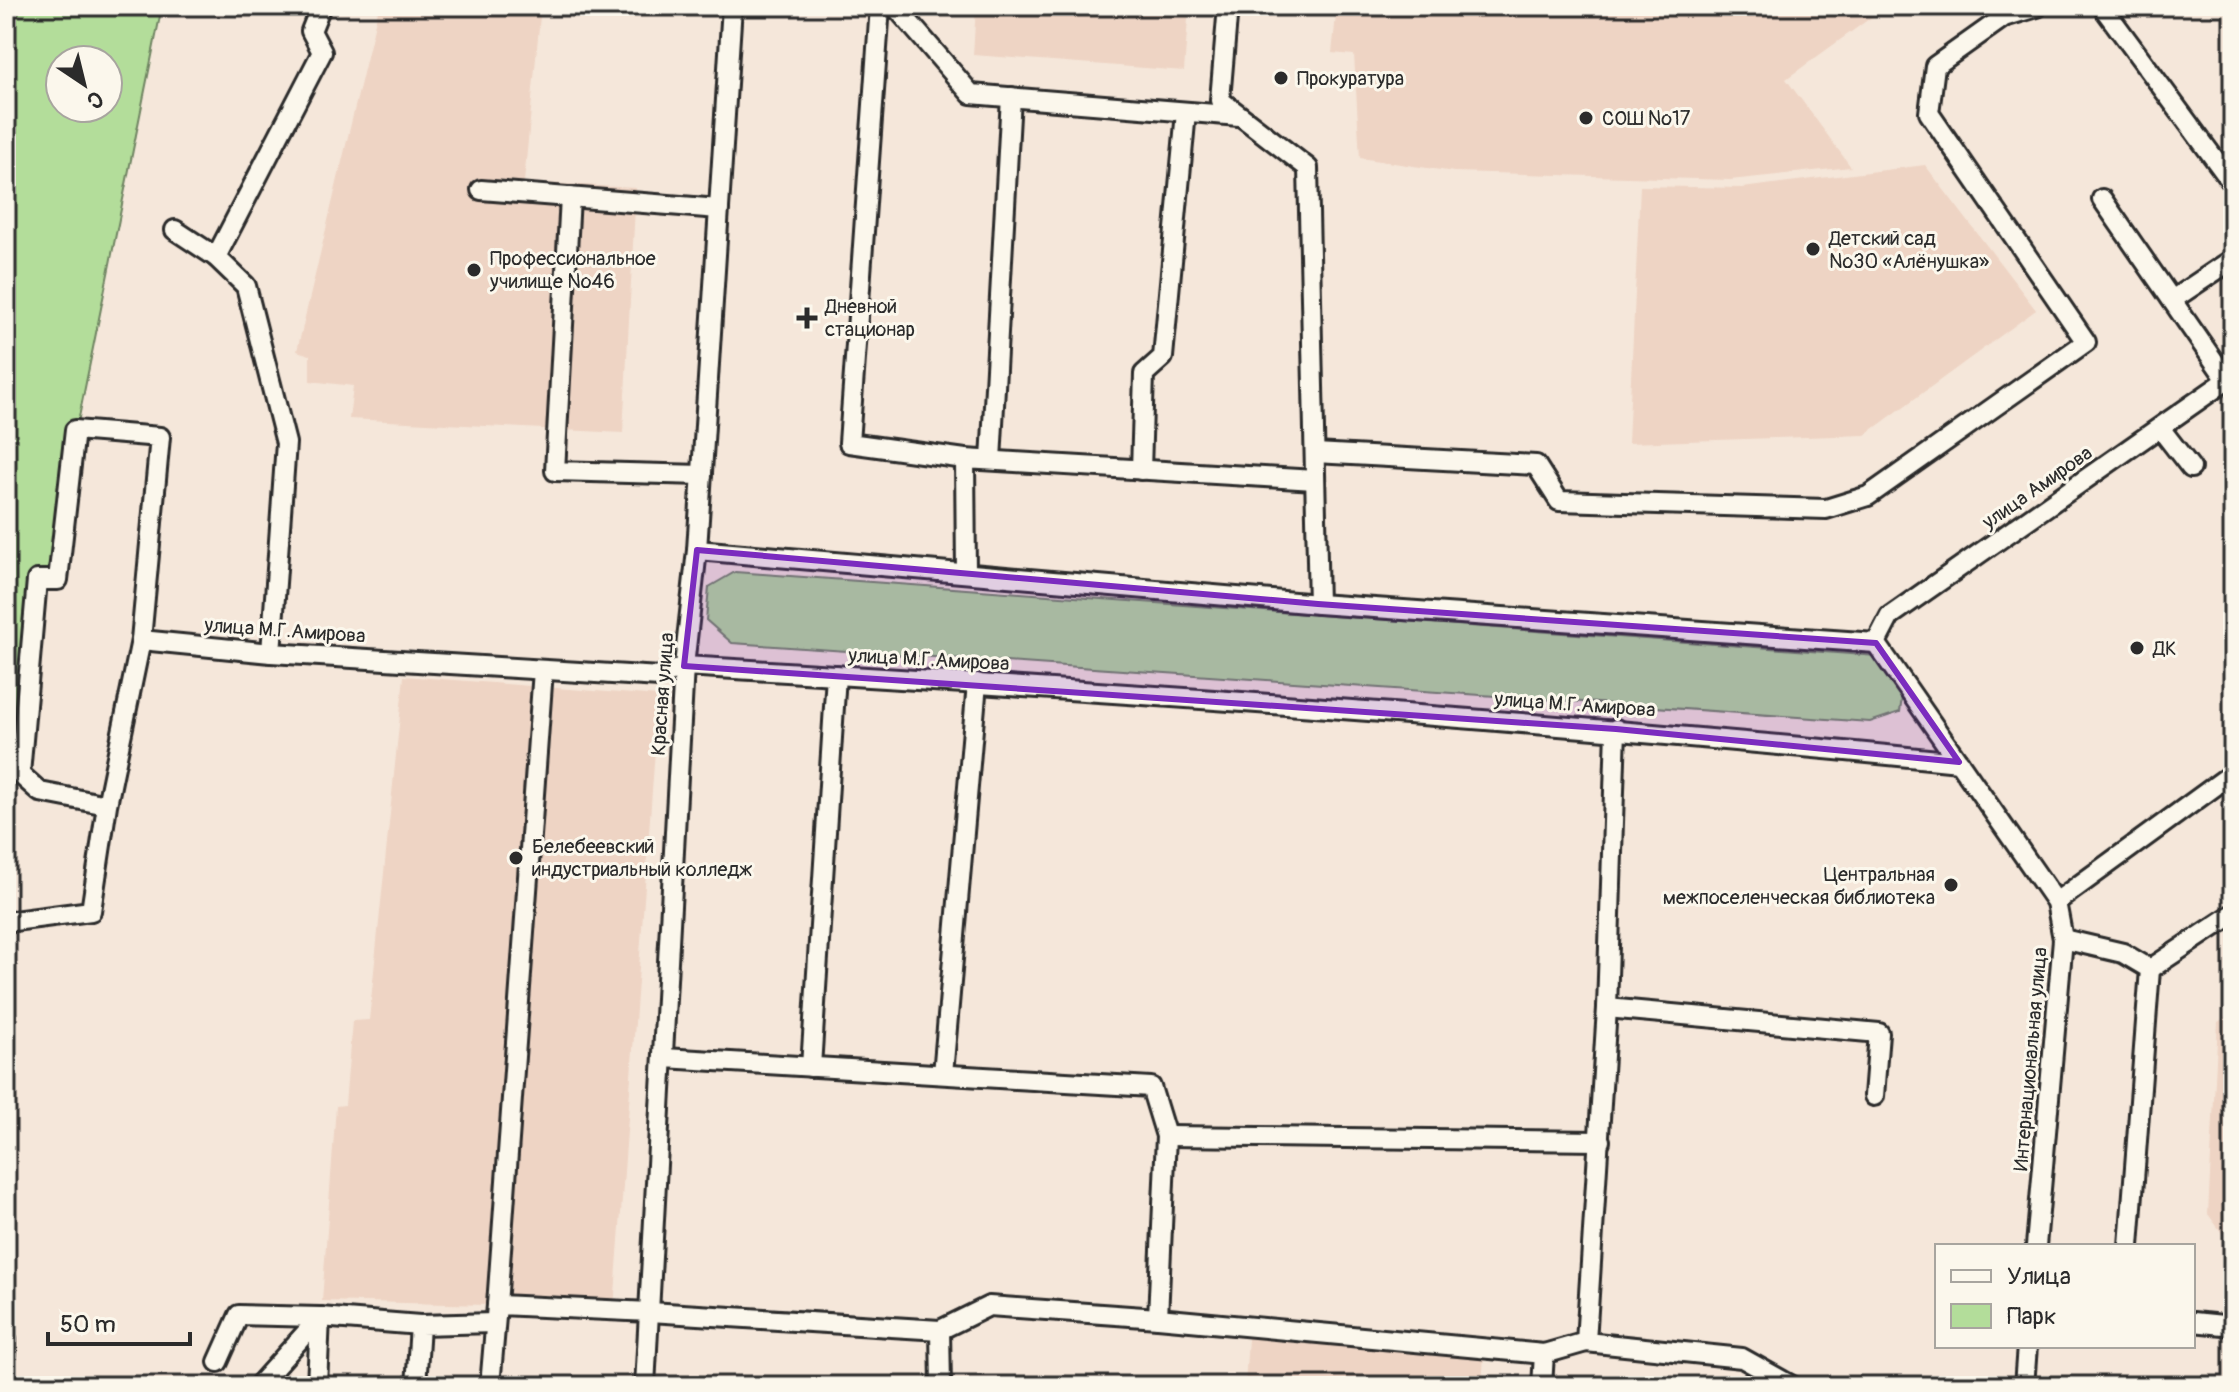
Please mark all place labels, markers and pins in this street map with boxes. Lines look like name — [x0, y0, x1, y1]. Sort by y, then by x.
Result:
place label: Прокуратура — [1297, 66, 1404, 91]
marker: Прокуратура — [1272, 69, 1290, 87]
place label: СОШ №17 — [1602, 106, 1691, 131]
marker: СОШ №17 — [1577, 109, 1595, 127]
place label: Детский сад №30 «Алёнушка» — [1828, 226, 1989, 274]
marker: Детский сад №30 «Алёнушка» — [1804, 240, 1822, 258]
place label: Профессиональное училище №46 — [489, 246, 656, 294]
marker: Профессиональное училище №46 — [465, 261, 483, 279]
place label: Дневной стационар — [824, 294, 915, 342]
marker: Дневной стационар — [796, 307, 818, 329]
place label: ДК — [2152, 636, 2177, 661]
marker: ДК — [2128, 639, 2146, 657]
place label: Белебеевский индустриальный колледж — [532, 834, 752, 882]
marker: Белебеевский индустриальный колледж — [507, 849, 525, 867]
place label: Центральная межпоселенческая библиотека — [1663, 862, 1935, 910]
marker: Центральная межпоселенческая библиотека — [1942, 876, 1960, 894]

